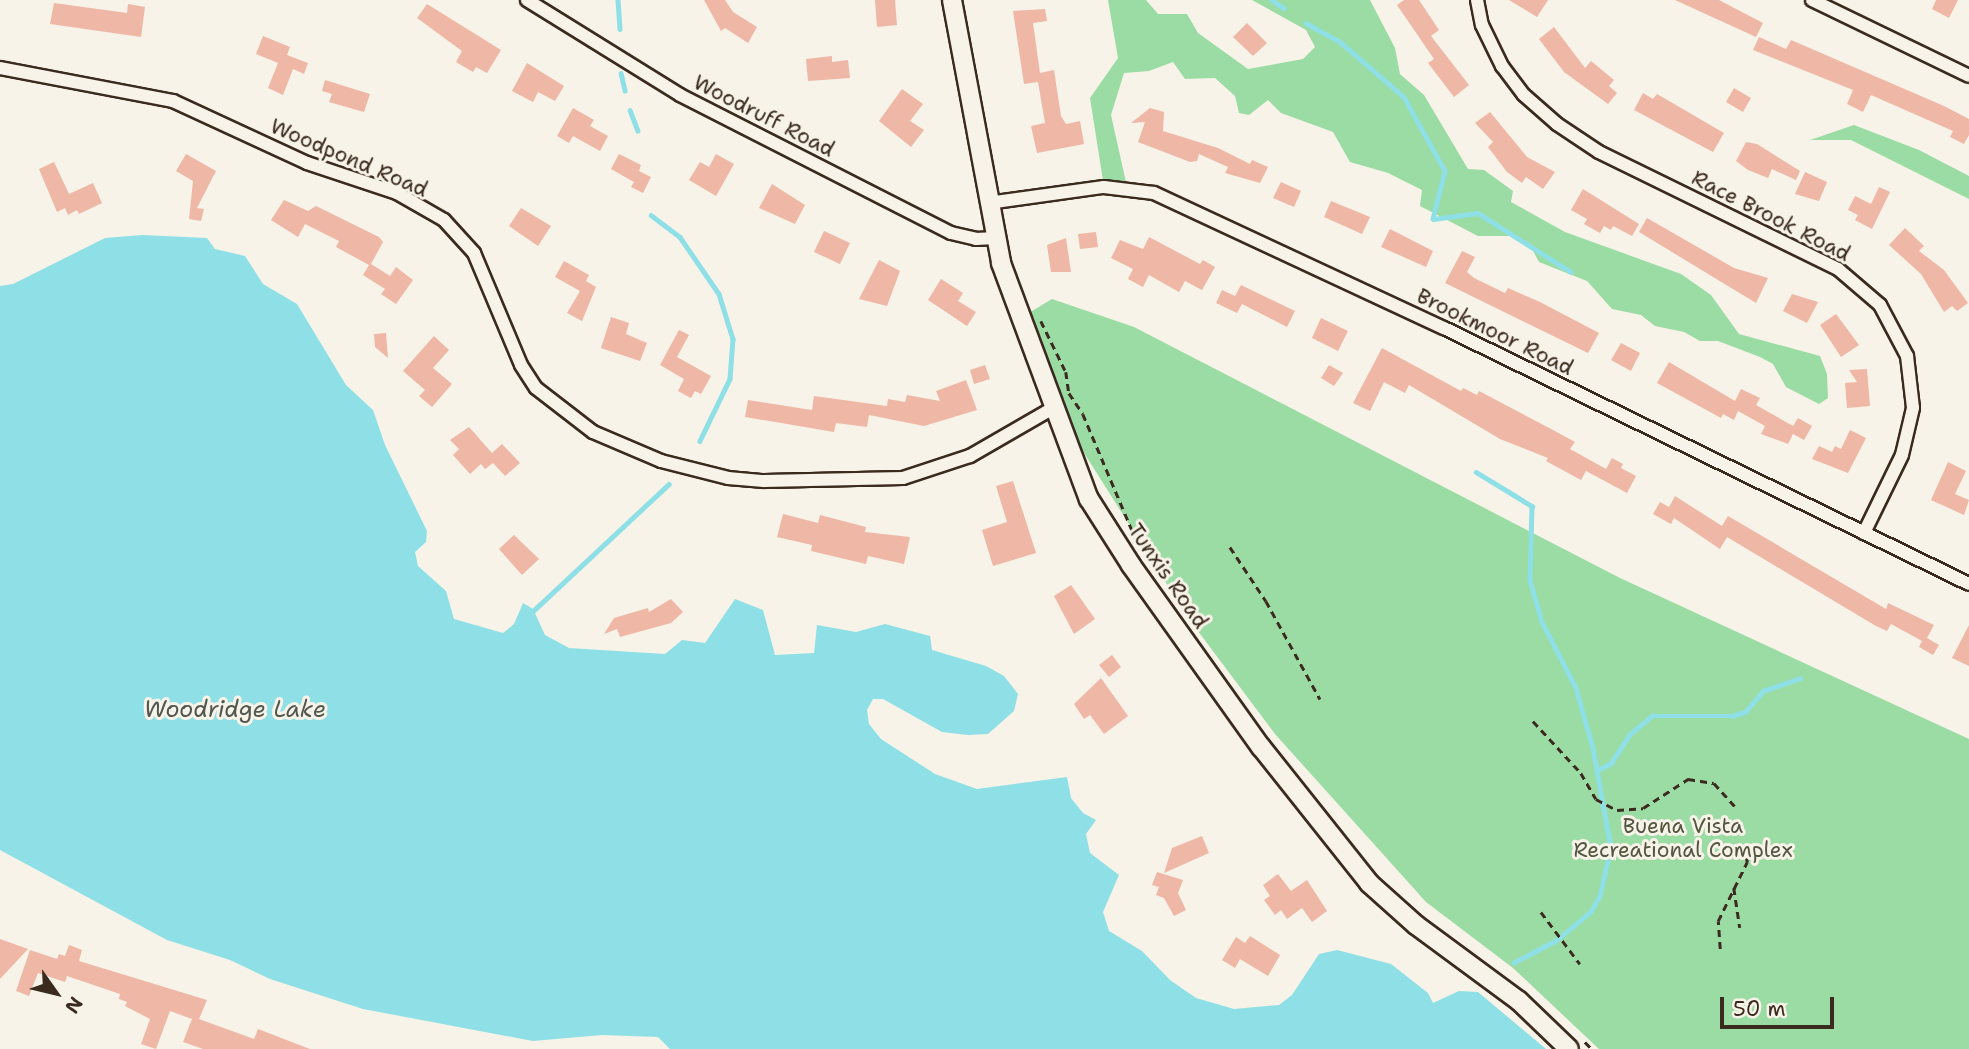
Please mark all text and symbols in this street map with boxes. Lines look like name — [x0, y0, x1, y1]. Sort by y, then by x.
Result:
street label: Woodruff Road — [689, 70, 839, 162]
street label: Woodpond Road — [266, 113, 432, 203]
street label: Race Brook Road — [1687, 165, 1855, 267]
street label: Brookmoor Road — [1413, 283, 1577, 381]
street label: Tunxis Road — [1123, 519, 1213, 633]
water label: Woodridge Lake — [144, 695, 326, 723]
park label: Buena Vista Recreational Complex — [1573, 813, 1793, 863]
north arrow — [21, 958, 91, 1028]
scale bar — [1724, 982, 1838, 1026]
text: N — [59, 992, 88, 1018]
text: 50 m — [1733, 995, 1786, 1023]

